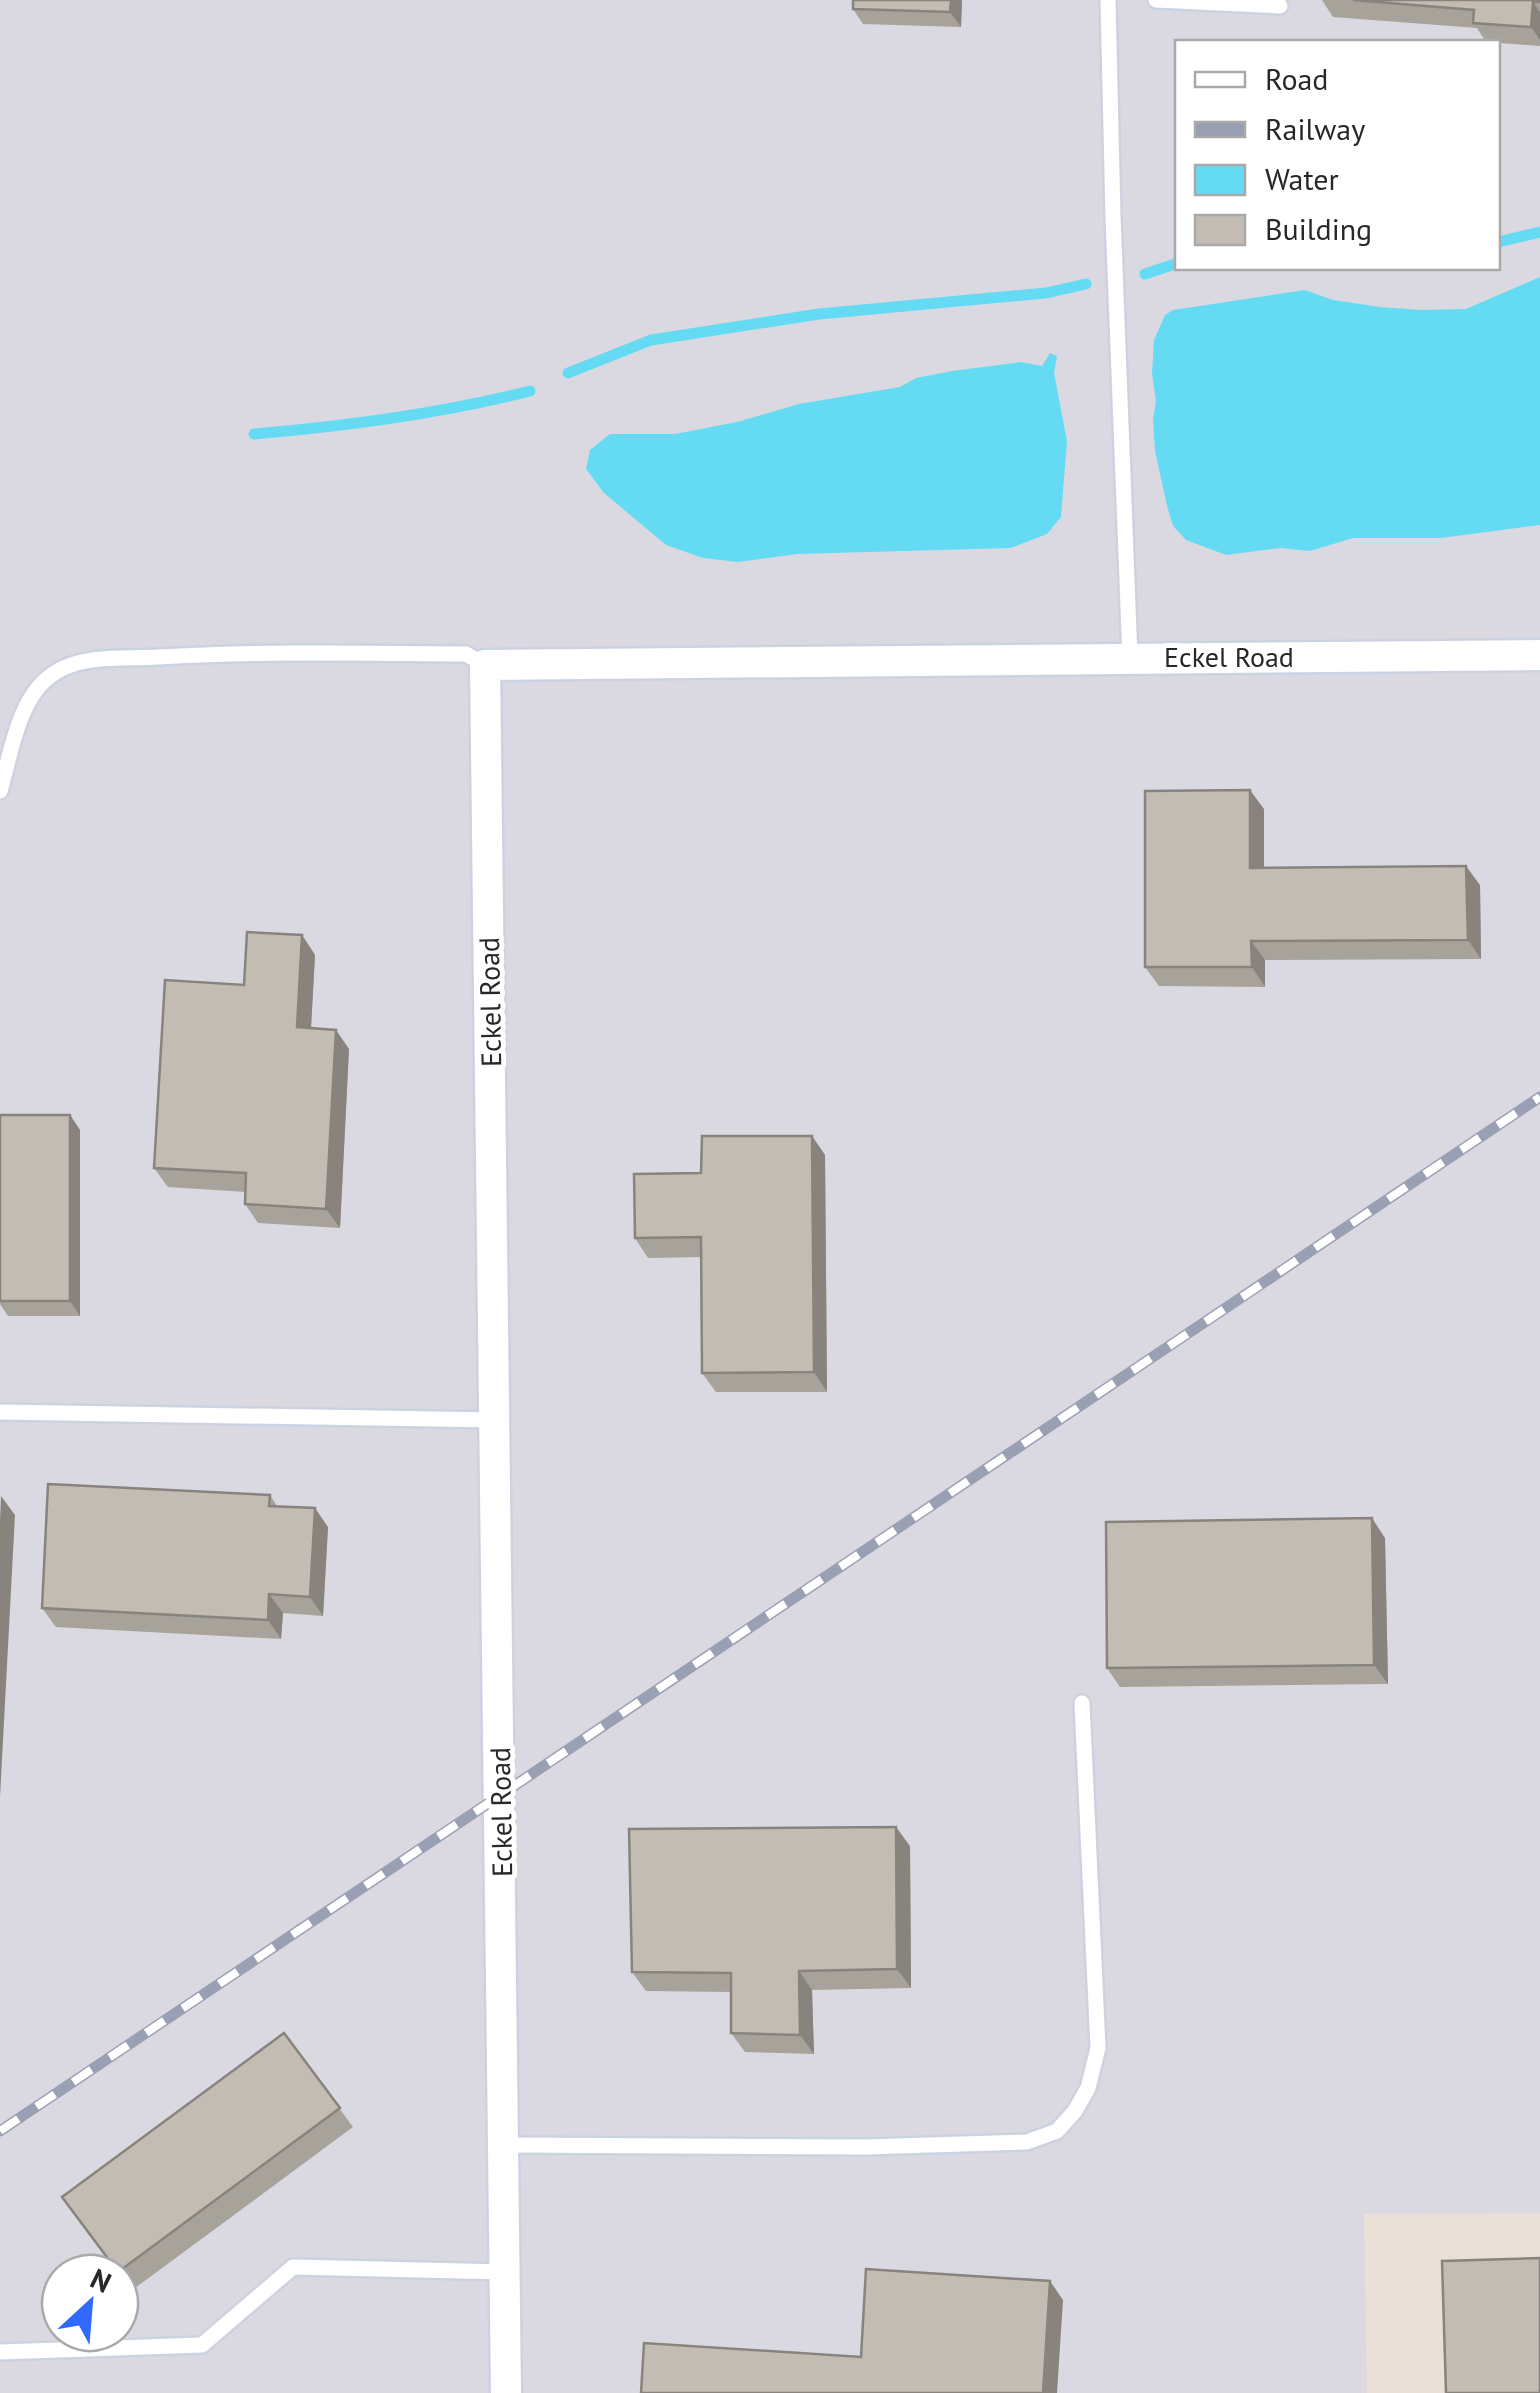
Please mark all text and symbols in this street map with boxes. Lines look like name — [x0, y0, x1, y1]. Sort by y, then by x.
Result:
legend — [1175, 40, 1500, 270]
text: Road — [1265, 59, 1329, 98]
text: Railway — [1265, 109, 1365, 148]
text: Water — [1265, 159, 1339, 198]
text: Building — [1265, 209, 1372, 248]
street label: Eckel Road — [1164, 638, 1294, 675]
street label: Eckel Road — [470, 937, 509, 1067]
street label: Eckel Road — [481, 1747, 520, 1877]
north arrow — [40, 2253, 140, 2353]
text: N — [85, 2259, 118, 2301]

